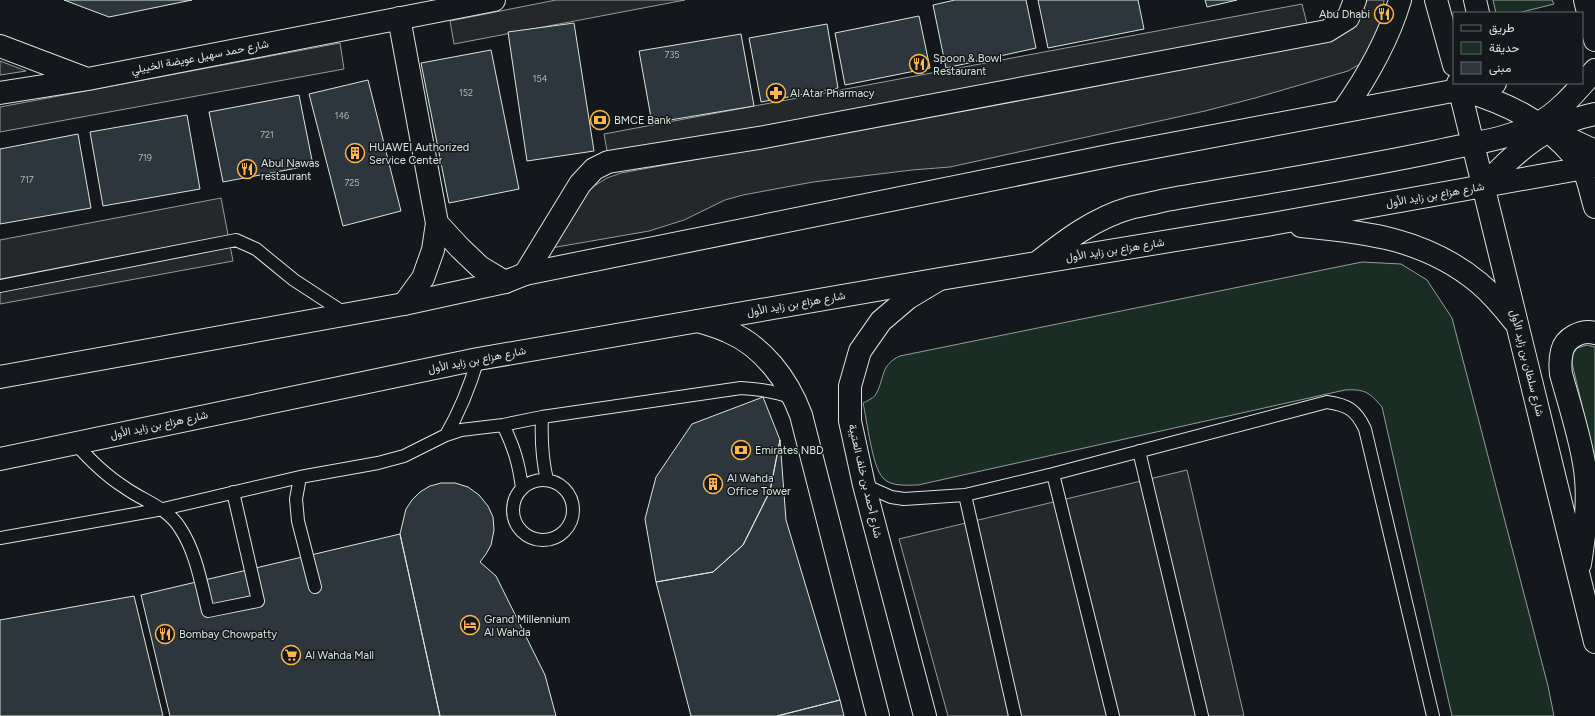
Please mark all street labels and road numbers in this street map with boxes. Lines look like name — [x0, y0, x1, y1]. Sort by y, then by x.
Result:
street label: شارع حمد سهيل عويضة الخييلي — [130, 37, 271, 80]
street label: شارع هزاع بن زايد الأول — [1385, 180, 1486, 211]
street label: شارع هزاع بن زايد الأول — [1065, 236, 1166, 265]
street label: شارع هزاع بن زايد الأول — [746, 289, 847, 320]
street label: شارع سلطان بن زايد الأول — [1506, 308, 1547, 418]
street label: شارع هزاع بن زايد الأول — [427, 344, 528, 377]
street label: شارع هزاع بن زايد الأول — [109, 408, 210, 443]
street label: شارع أحمد بن خلف العتيبة — [845, 423, 885, 540]

